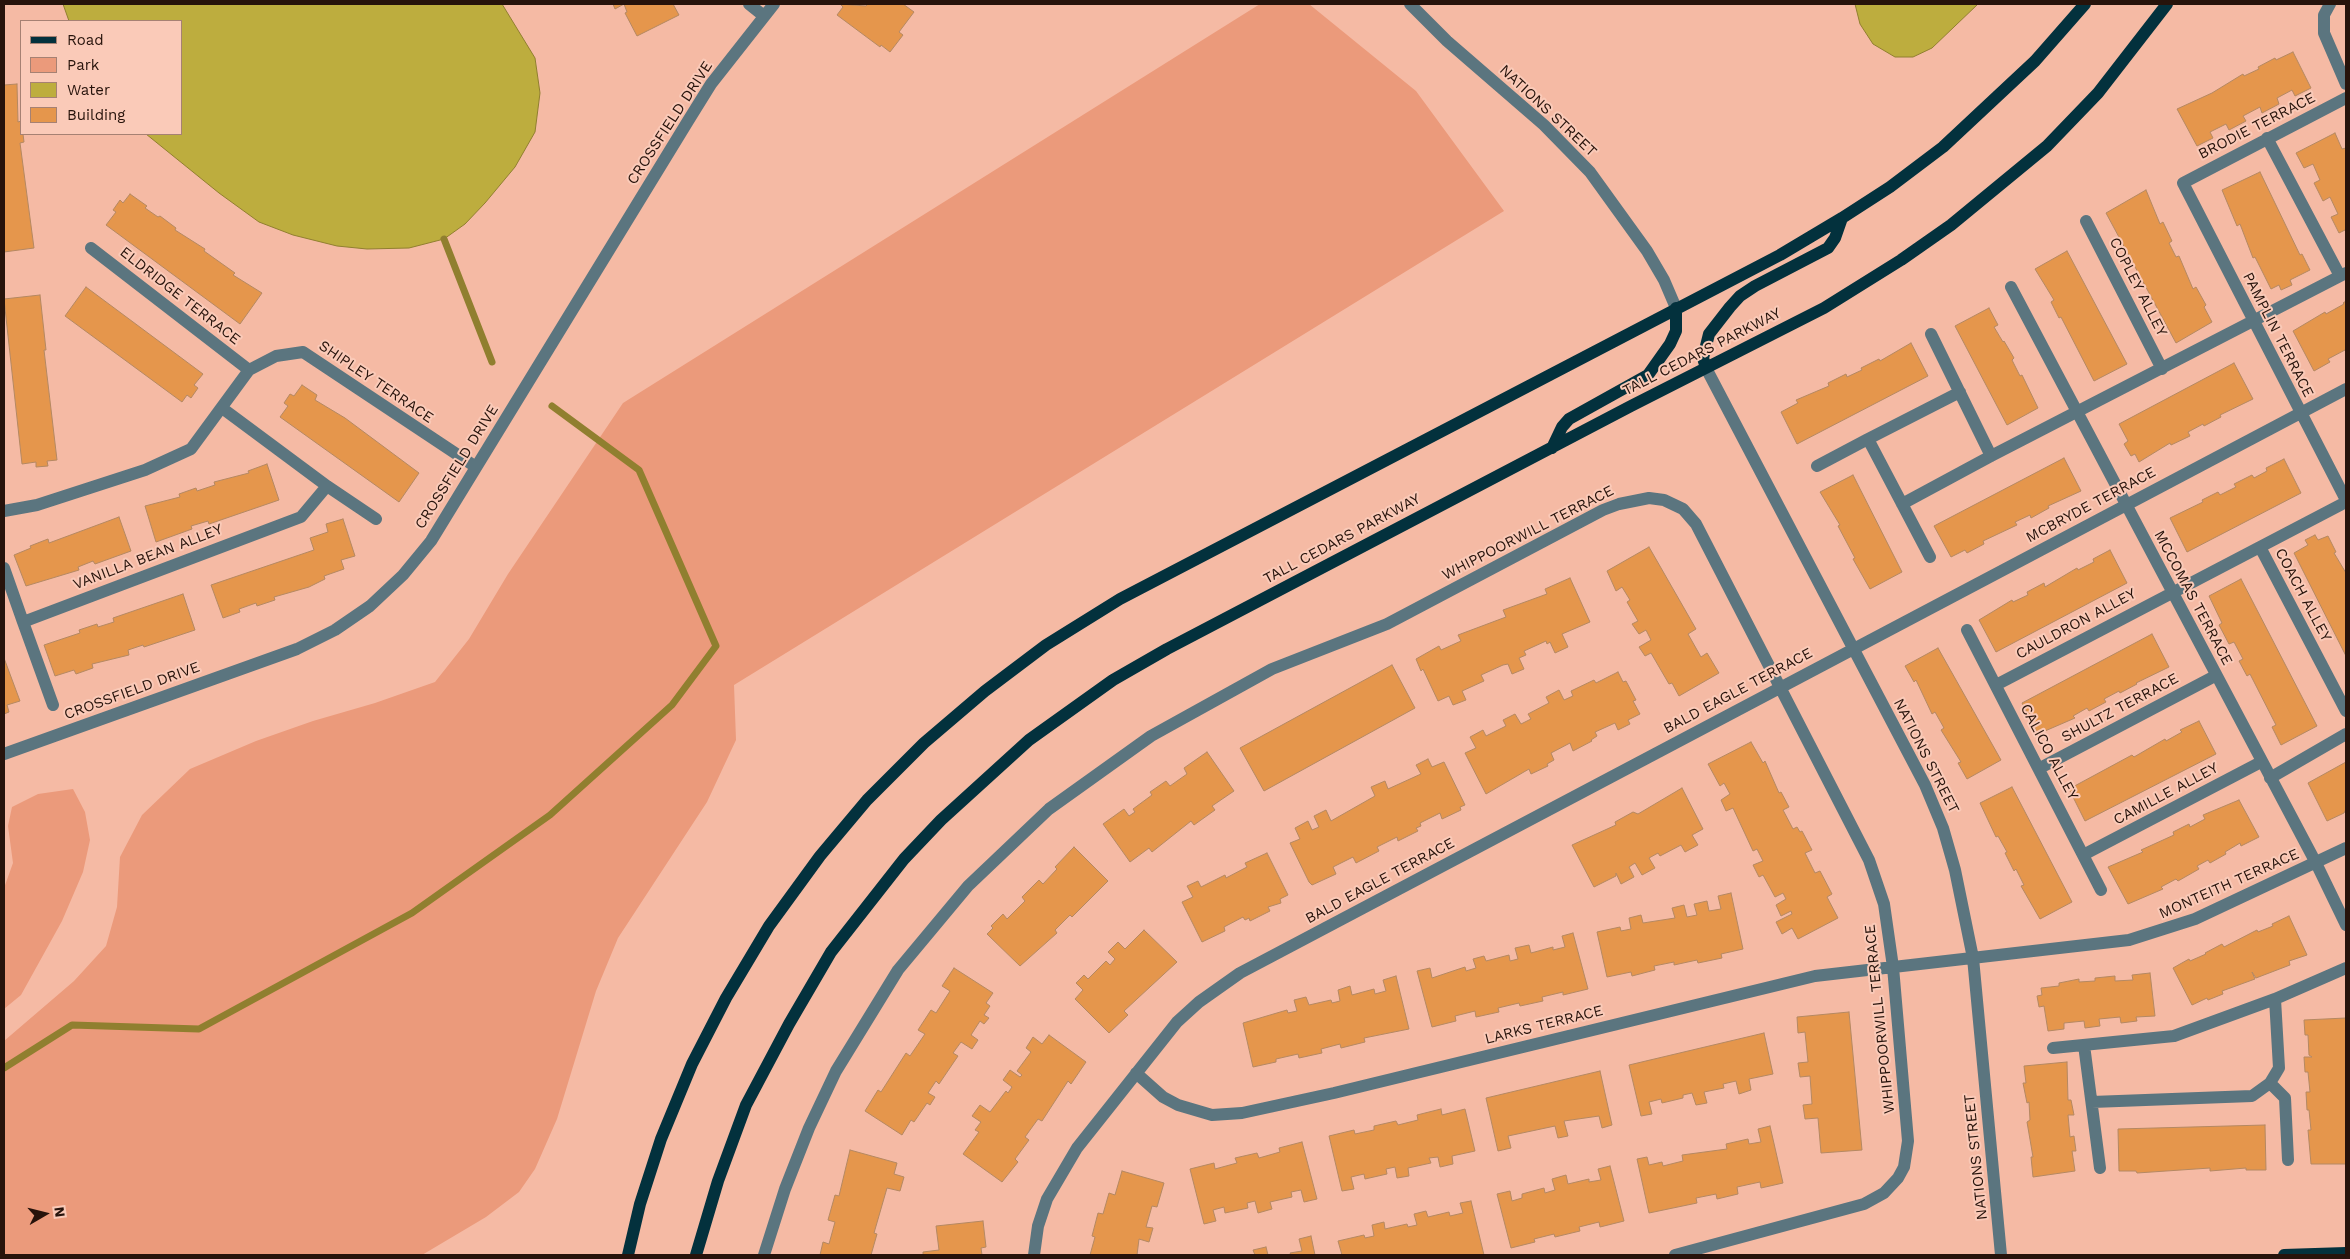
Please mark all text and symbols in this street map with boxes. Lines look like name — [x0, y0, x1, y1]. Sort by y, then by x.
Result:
legend — [20, 20, 182, 135]
text: Road — [67, 31, 104, 49]
text: Park — [67, 56, 99, 74]
street label: CROSSFIELD DRIVE — [623, 58, 717, 188]
street label: NATIONS STREET — [1496, 61, 1600, 161]
text: Water — [67, 81, 110, 99]
street label: BRODIE TERRACE — [2196, 89, 2318, 163]
text: Building — [67, 106, 125, 124]
street label: COPLEY ALLEY — [2105, 234, 2171, 340]
street label: ELDRIDGE TERRACE — [116, 243, 244, 349]
street label: PAMPLIN TERRACE — [2239, 270, 2317, 400]
street label: TALL CEDARS PARKWAY — [1620, 304, 1784, 400]
street label: SHIPLEY TERRACE — [315, 337, 437, 427]
street label: CROSSFIELD DRIVE — [411, 402, 503, 532]
street label: MCBRYDE TERRACE — [2023, 463, 2159, 547]
street label: WHIPPOORWILL TERRACE — [1439, 482, 1617, 584]
street label: TALL CEDARS PARKWAY — [1260, 490, 1424, 588]
street label: VANILLA BEAN ALLEY — [71, 520, 225, 594]
street label: MCCOMAS TERRACE — [2150, 528, 2236, 668]
street label: COACH ALLEY — [2271, 545, 2335, 645]
street label: CAULDRON ALLEY — [2013, 585, 2139, 663]
street label: BALD EAGLE TERRACE — [1660, 644, 1816, 738]
street label: CROSSFIELD DRIVE — [62, 658, 202, 724]
street label: SHULTZ TERRACE — [2058, 670, 2182, 746]
street label: NATIONS STREET — [1889, 696, 1963, 816]
street label: CALICO ALLEY — [2016, 701, 2082, 803]
street label: CAMILLE ALLEY — [2111, 759, 2221, 829]
street label: BALD EAGLE TERRACE — [1302, 834, 1458, 928]
street label: MONTEITH TERRACE — [2156, 845, 2302, 923]
street label: WHIPPOORWILL TERRACE — [1861, 923, 1899, 1115]
street label: LARKS TERRACE — [1483, 1002, 1605, 1048]
street label: NATIONS STREET — [1960, 1093, 1992, 1221]
north arrow — [20, 1189, 70, 1239]
text: N — [51, 1206, 68, 1218]

